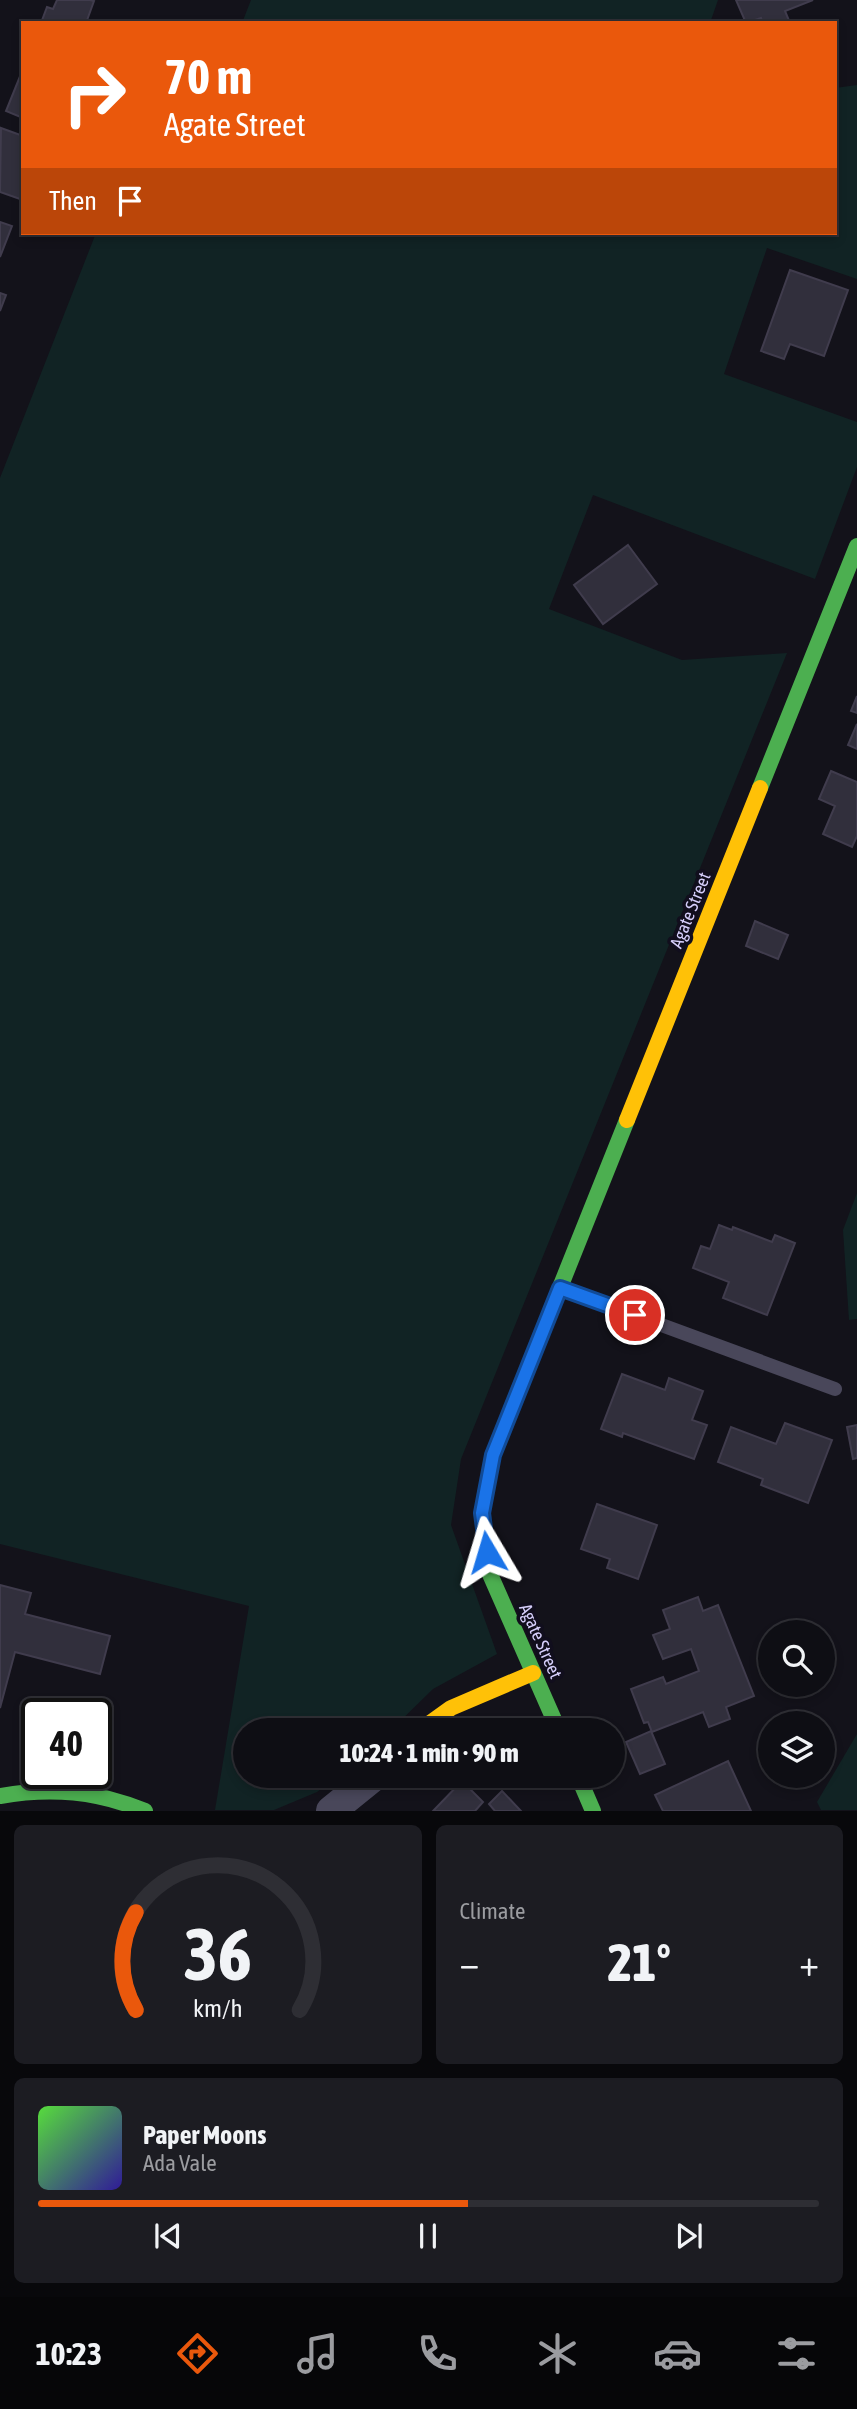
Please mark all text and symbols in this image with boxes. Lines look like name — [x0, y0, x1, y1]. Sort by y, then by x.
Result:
text: 70 m — [164, 48, 252, 104]
icon: right — [49, 49, 140, 140]
text: Agate Street — [164, 106, 306, 143]
icon: arrive — [111, 182, 149, 220]
text: Then — [49, 186, 97, 216]
street label: Agate Street — [665, 869, 715, 951]
pin — [605, 1285, 665, 1345]
icon: arrive — [616, 1296, 654, 1334]
position arrow — [450, 1515, 524, 1589]
street label: Agate Street — [515, 1600, 567, 1682]
map controls — [758, 1620, 835, 1788]
button: search — [758, 1620, 835, 1697]
speed limit sign: 40 — [21, 1698, 112, 1789]
button: layers — [758, 1711, 835, 1788]
text: 10:24 · 1 min · 90 m — [339, 1738, 519, 1768]
text: Climate — [460, 1898, 525, 1924]
text: 36 — [184, 1913, 252, 1996]
text: 21° — [608, 1932, 671, 1992]
text: − — [460, 1941, 479, 1984]
text: + — [799, 1941, 819, 1984]
text: km/h — [193, 1994, 243, 2022]
text: Paper Moons — [143, 2120, 266, 2150]
text: Ada Vale — [143, 2150, 217, 2176]
icon: previous — [149, 2217, 187, 2255]
icon: pause — [409, 2217, 447, 2255]
icon: next — [670, 2217, 708, 2255]
icon: directions — [173, 2329, 222, 2378]
icon: music — [293, 2329, 342, 2378]
icon: phone — [413, 2329, 462, 2378]
icon: climate — [533, 2329, 582, 2378]
icon: car — [653, 2329, 702, 2378]
icon: filters — [772, 2329, 821, 2378]
text: 10:23 — [35, 2335, 102, 2372]

